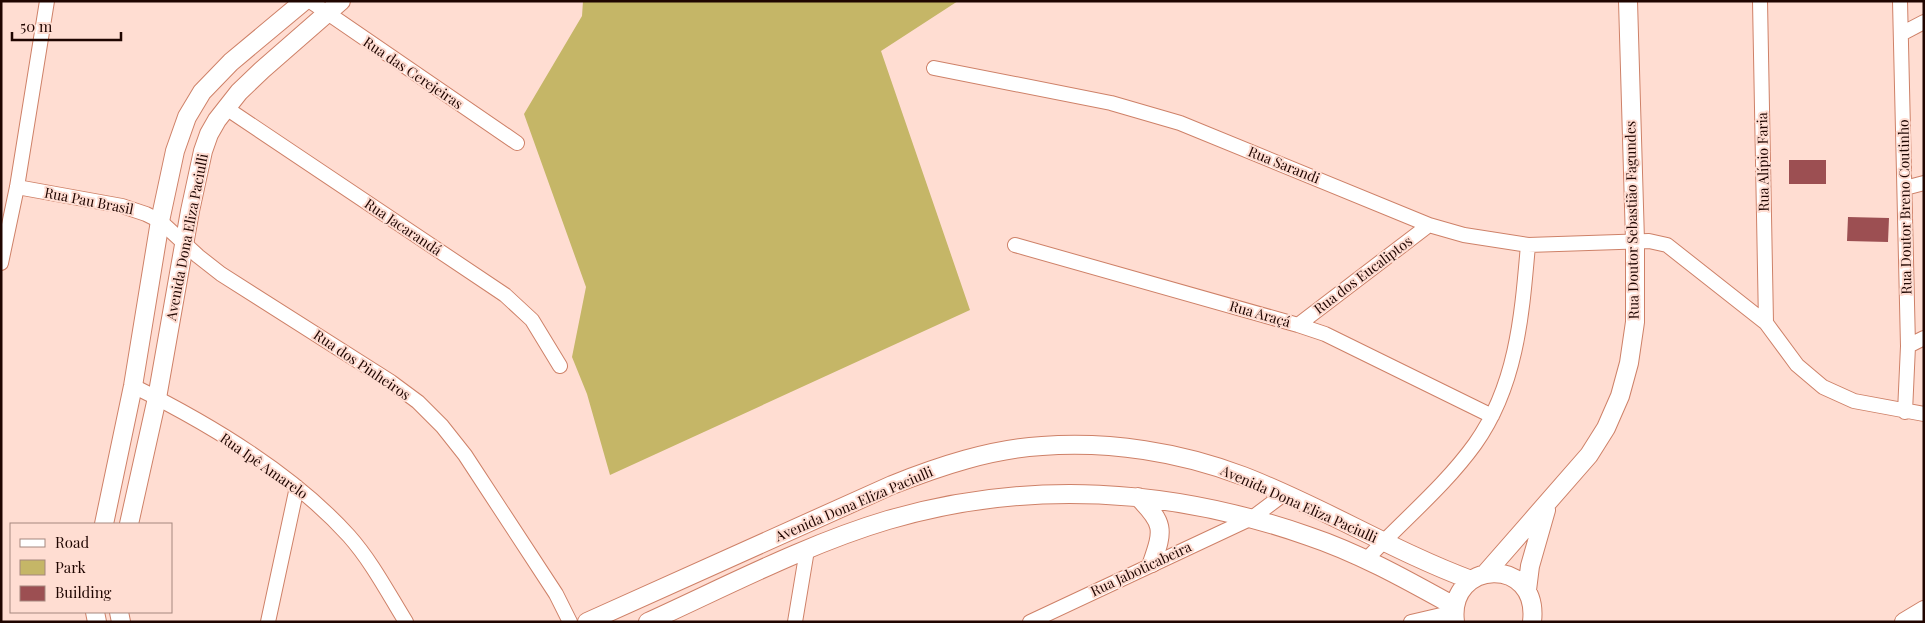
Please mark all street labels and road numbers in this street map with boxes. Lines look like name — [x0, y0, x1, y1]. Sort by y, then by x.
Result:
street label: Rua das Cerejeiras — [360, 32, 467, 113]
street label: Rua Alípio Faria — [1752, 112, 1773, 212]
street label: Rua Doutor Breno Coutinho — [1893, 119, 1916, 295]
street label: Rua Doutor Sebastião Fagundes — [1620, 121, 1643, 319]
street label: Rua Sarandi — [1245, 142, 1323, 188]
street label: Avenida Dona Eliza Paciulli — [161, 152, 212, 323]
street label: Rua Pau Brasil — [43, 183, 135, 218]
street label: Rua Jacarandá — [361, 194, 446, 259]
street label: Rua dos Eucaliptos — [1310, 231, 1416, 318]
street label: Rua Araçá — [1227, 296, 1293, 331]
street label: Rua dos Pinheiros — [310, 325, 414, 404]
street label: Rua Ipê Amarelo — [217, 428, 312, 503]
street label: Avenida Dona Eliza Paciulli — [1217, 460, 1381, 547]
street label: Avenida Dona Eliza Paciulli — [771, 462, 936, 546]
street label: Rua Jaboticabeira — [1087, 537, 1194, 600]

